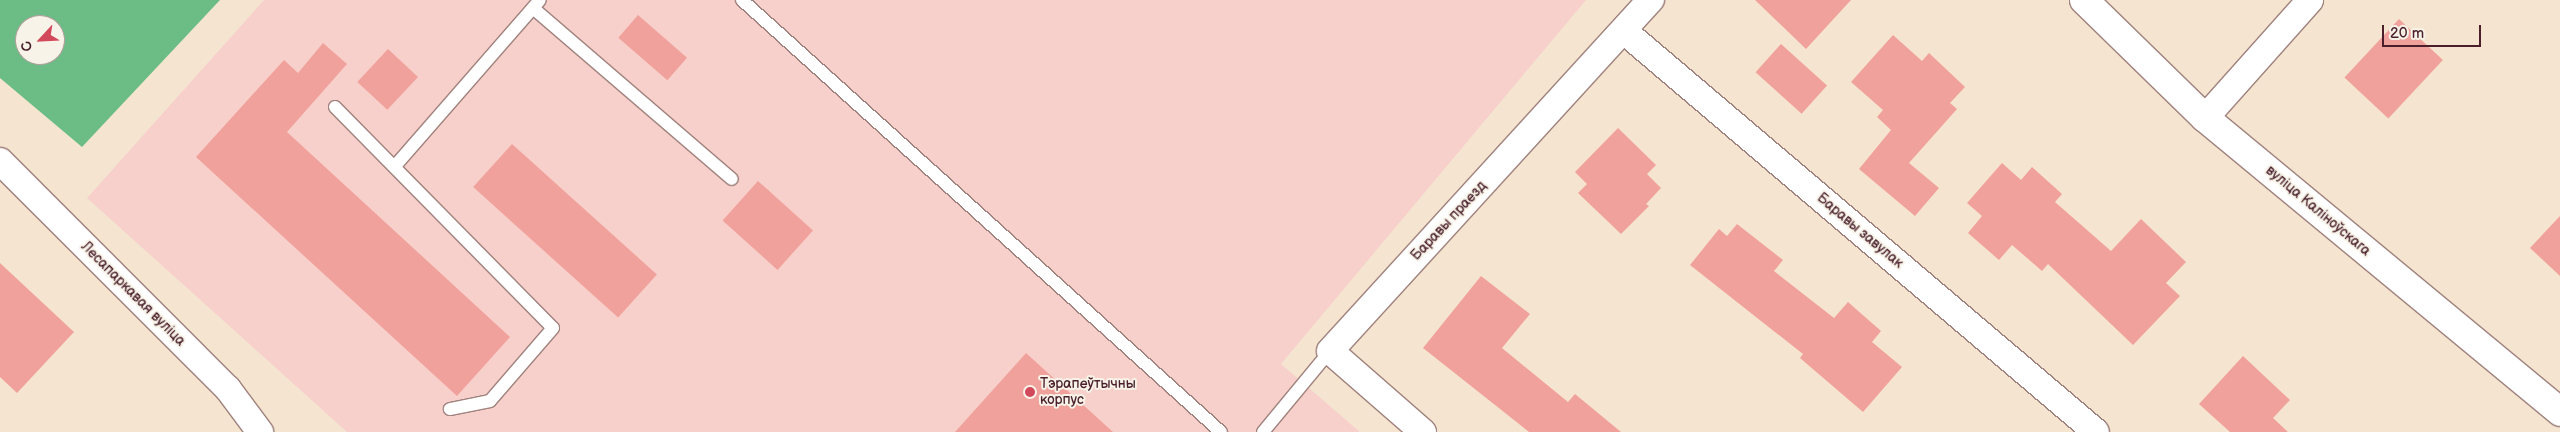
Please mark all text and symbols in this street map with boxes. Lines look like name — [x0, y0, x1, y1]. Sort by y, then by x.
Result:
north arrow — [15, 15, 65, 65]
scale bar — [2385, 15, 2484, 47]
text: 20 m — [2390, 24, 2424, 43]
text: С — [17, 38, 37, 54]
street label: вуліца Каліноўскага — [2262, 162, 2374, 260]
street label: Баравы праезд — [1408, 178, 1490, 264]
street label: Баравы завулак — [1813, 190, 1907, 272]
street label: Лесапаркавая вуліца — [77, 238, 189, 350]
place label: Тэрапеўтычны корпус — [1040, 376, 1136, 408]
marker: Тэрапеўтычны корпус — [1024, 386, 1036, 398]

